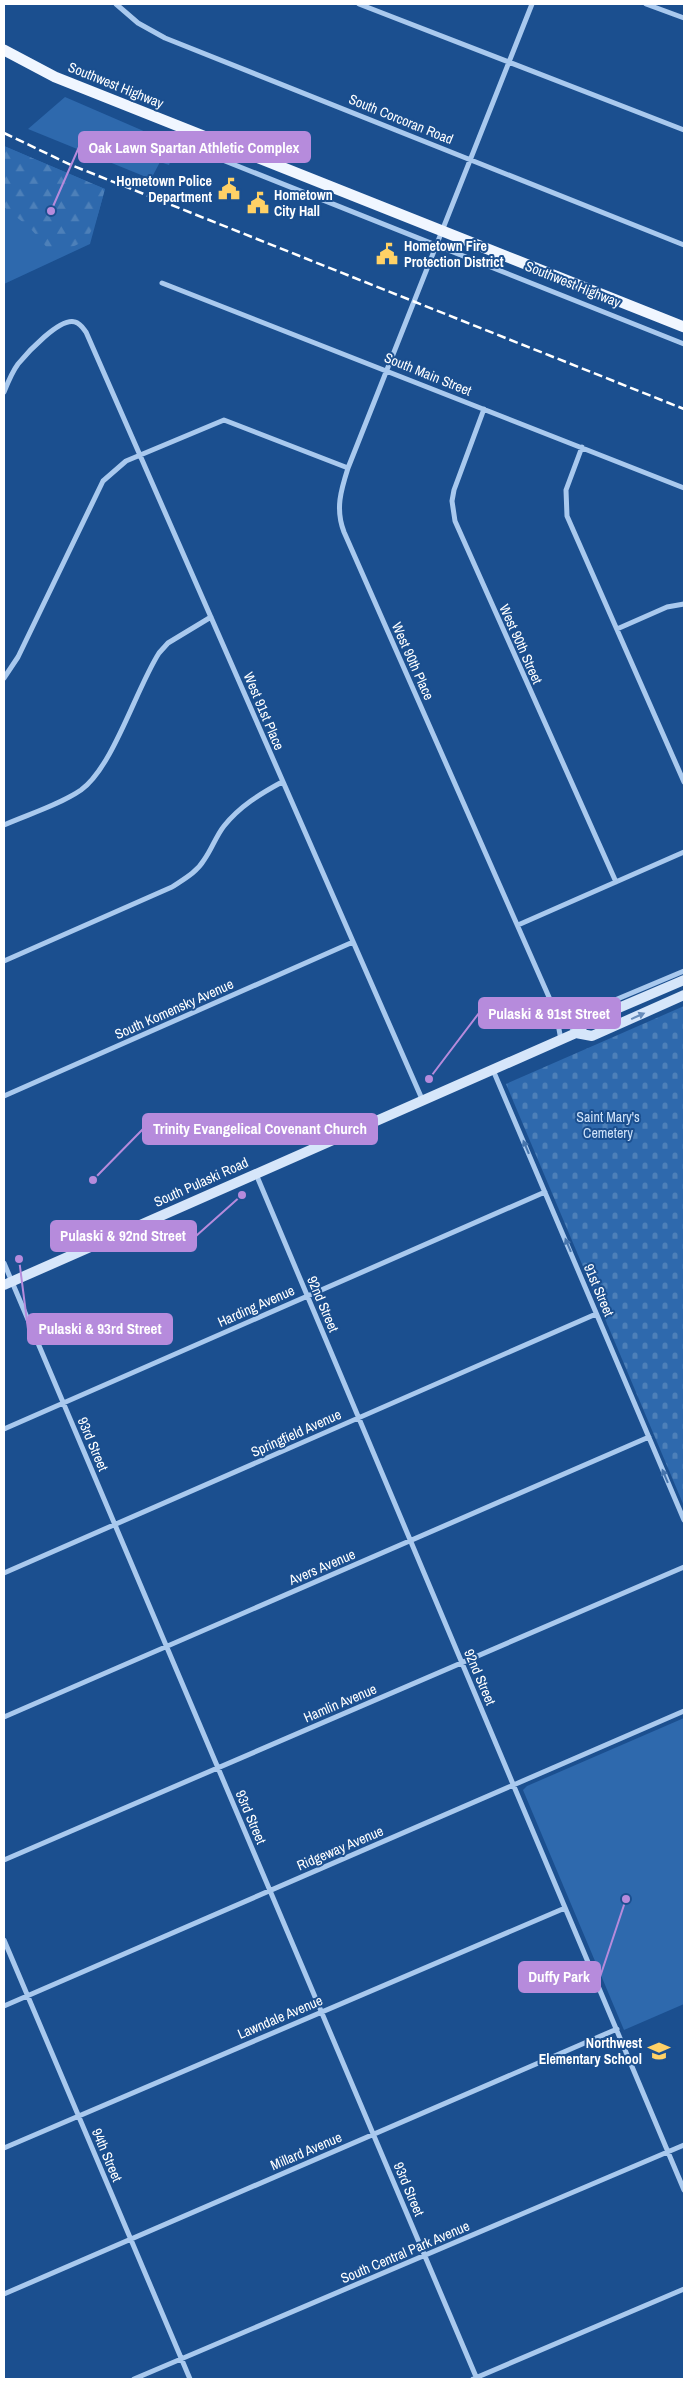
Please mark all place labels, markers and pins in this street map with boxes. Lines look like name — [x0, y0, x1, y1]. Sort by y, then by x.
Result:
callout: Oak Lawn Spartan Athletic Complex — [79, 132, 310, 162]
place label: Hometown Police Department — [116, 172, 212, 206]
public building icon: Hometown Police Department — [216, 176, 242, 202]
place label: Hometown City Hall — [274, 186, 333, 220]
public building icon: Hometown City Hall — [245, 190, 271, 216]
place label: Hometown Fire Protection District — [404, 237, 504, 271]
public building icon: Hometown Fire Protection District — [374, 241, 400, 267]
callout: Pulaski & 91st Street — [479, 998, 620, 1028]
callout: Trinity Evangelical Covenant Church — [143, 1114, 377, 1144]
callout: Pulaski & 92nd Street — [51, 1221, 196, 1251]
callout: Pulaski & 93rd Street — [28, 1314, 172, 1344]
callout: Duffy Park — [519, 1962, 600, 1992]
place label: Northwest Elementary School — [539, 2034, 642, 2068]
school or university icon: Northwest Elementary School — [646, 2038, 672, 2064]

